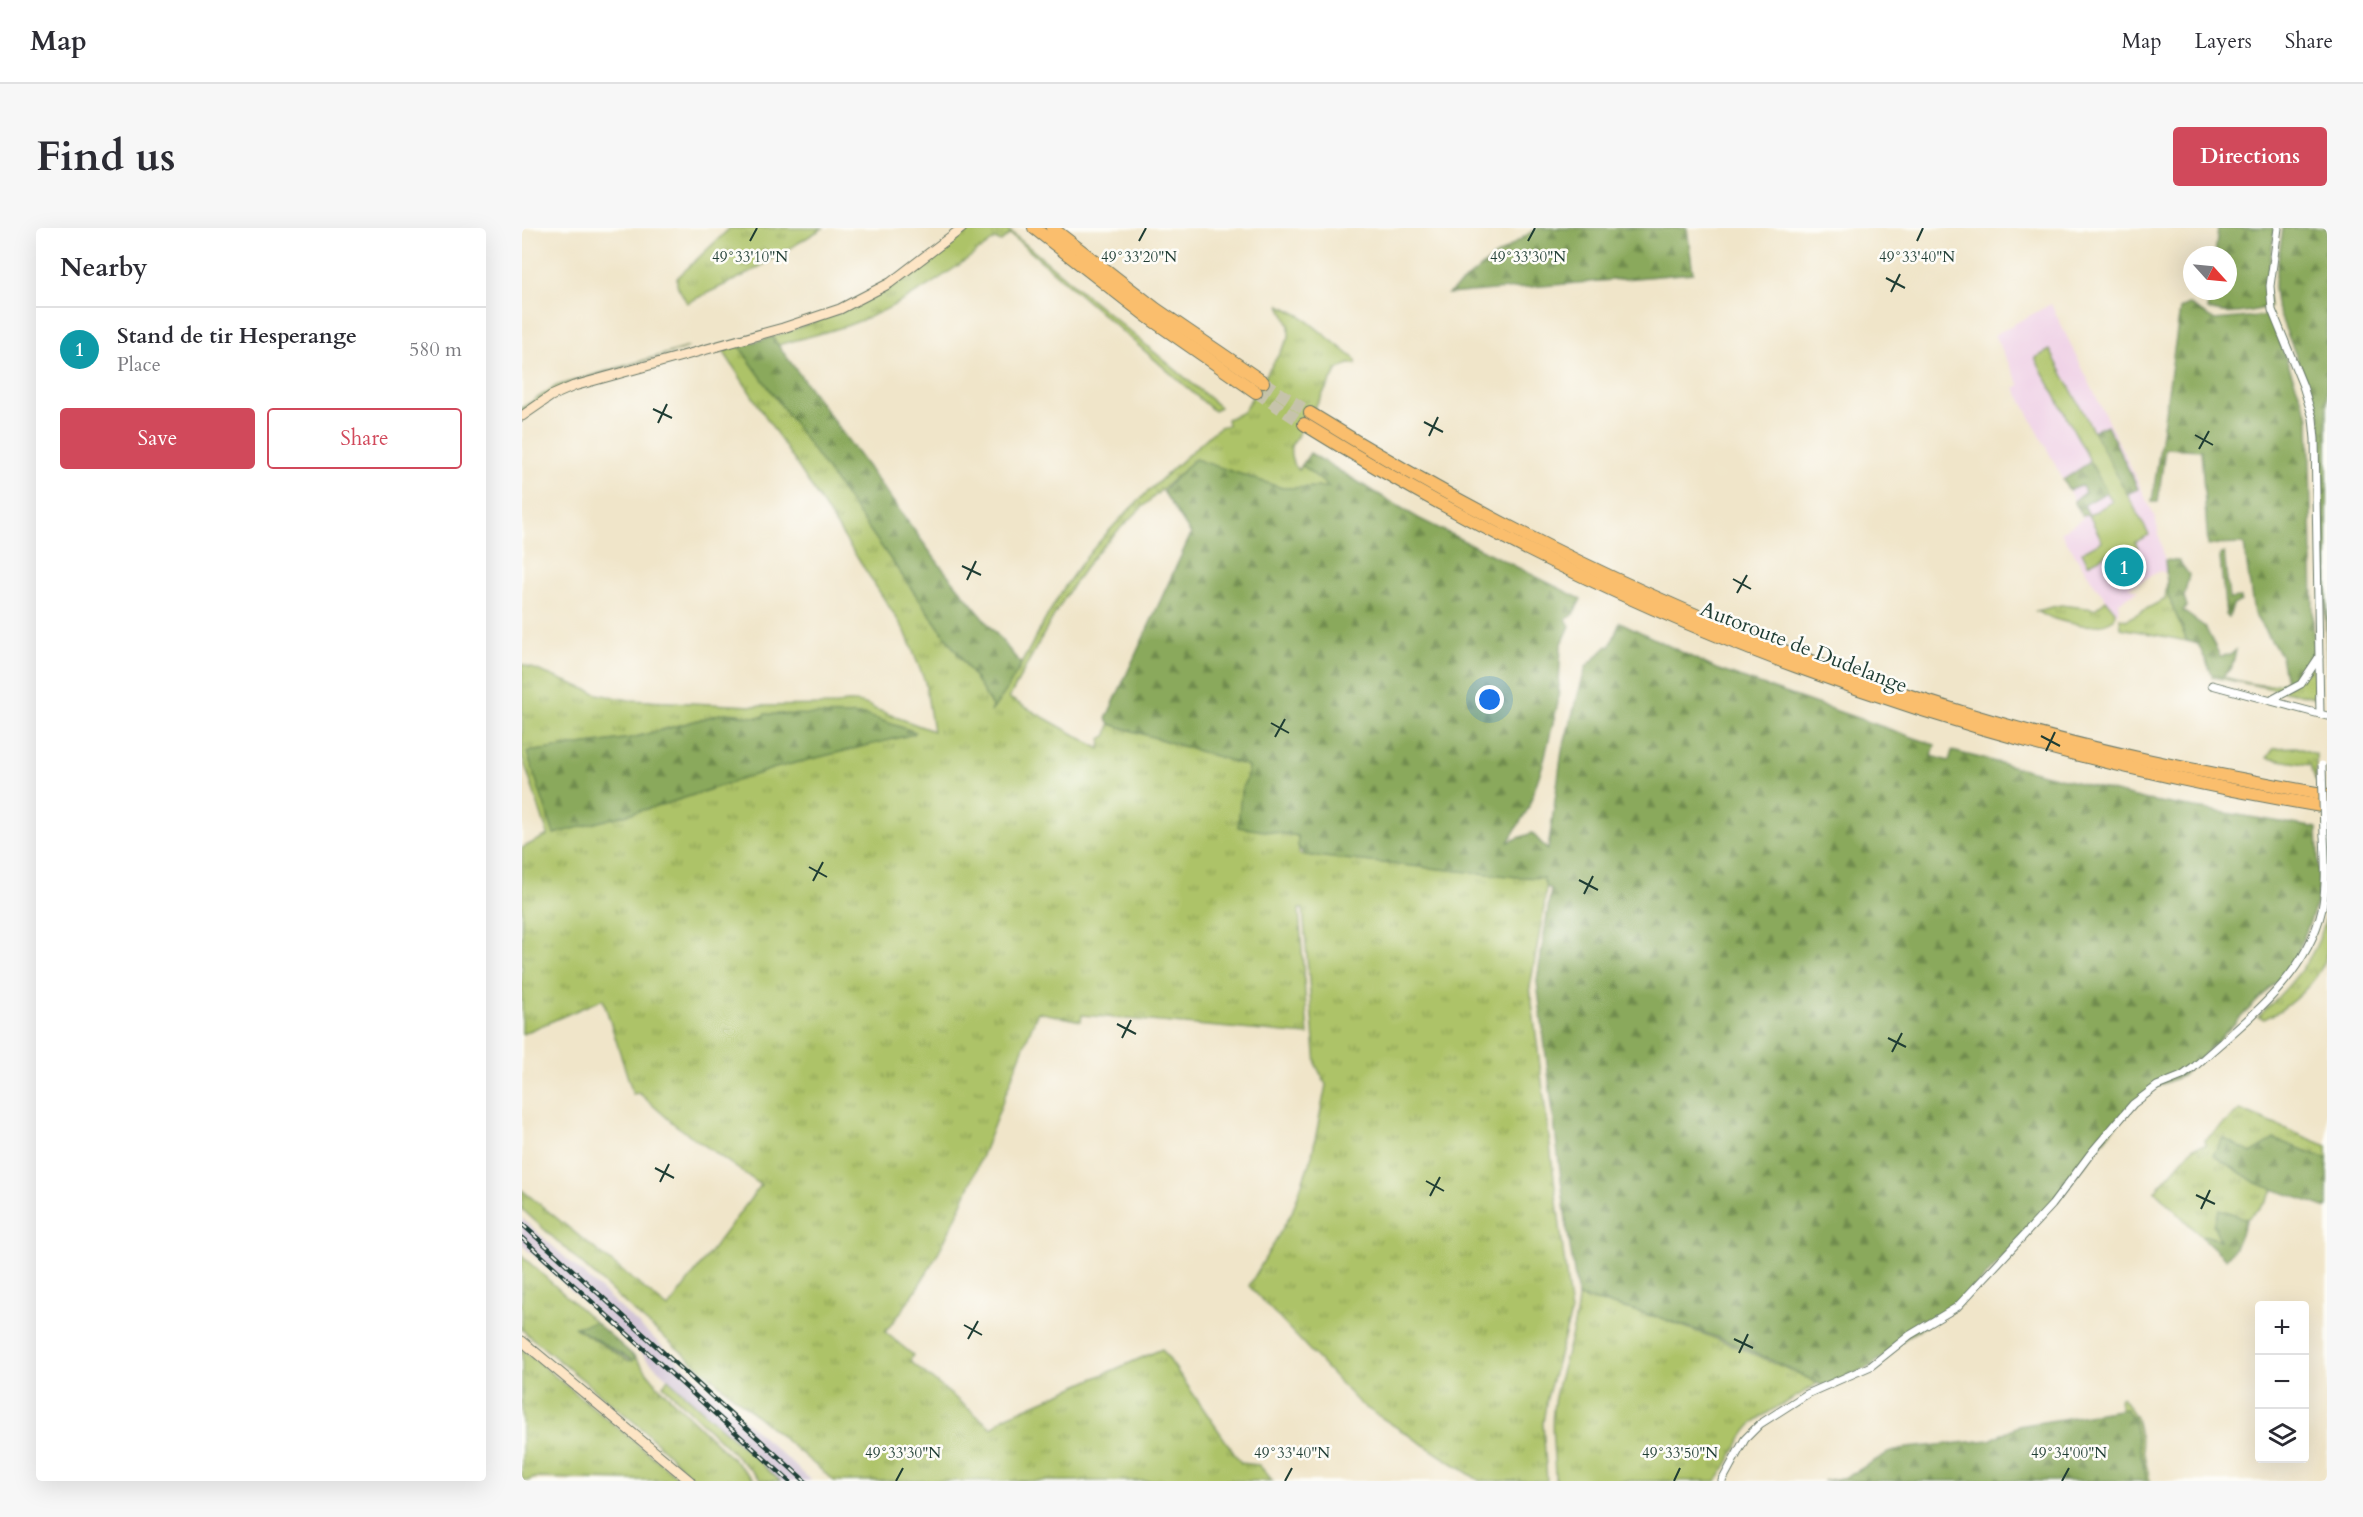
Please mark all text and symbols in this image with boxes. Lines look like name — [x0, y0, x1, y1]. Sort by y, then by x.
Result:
text: Map — [30, 22, 87, 60]
text: Map — [2122, 27, 2162, 56]
text: Layers — [2195, 27, 2252, 56]
text: Share — [2285, 27, 2333, 56]
button: Directions — [2173, 127, 2327, 186]
text: Find us — [36, 128, 176, 185]
north arrow — [2183, 246, 2237, 300]
text: 49°33'10"N — [712, 247, 788, 267]
text: 49°33'20"N — [1101, 247, 1177, 267]
text: 49°33'30"N — [1490, 247, 1566, 267]
text: 49°33'40"N — [1879, 247, 1955, 267]
text: Nearby — [60, 250, 148, 285]
text: Stand de tir Hesperange — [117, 321, 357, 351]
text: 1 — [74, 336, 85, 363]
text: 580 m — [409, 336, 462, 363]
text: Place — [117, 351, 161, 378]
button: Save — [60, 408, 255, 469]
button: Share — [267, 408, 462, 469]
pin: 1 — [2104, 544, 2144, 590]
street label: Autoroute de Dudelange — [1696, 594, 1912, 700]
your location — [1475, 685, 1504, 714]
map controls — [2255, 1301, 2309, 1463]
button: + — [2255, 1301, 2309, 1355]
button: − — [2255, 1355, 2309, 1409]
button: layers — [2255, 1409, 2309, 1463]
text: 49°33'30"N — [865, 1443, 941, 1463]
text: 49°33'40"N — [1254, 1443, 1330, 1463]
text: 49°33'50"N — [1642, 1443, 1718, 1463]
text: 49°34'00"N — [2031, 1443, 2107, 1463]

